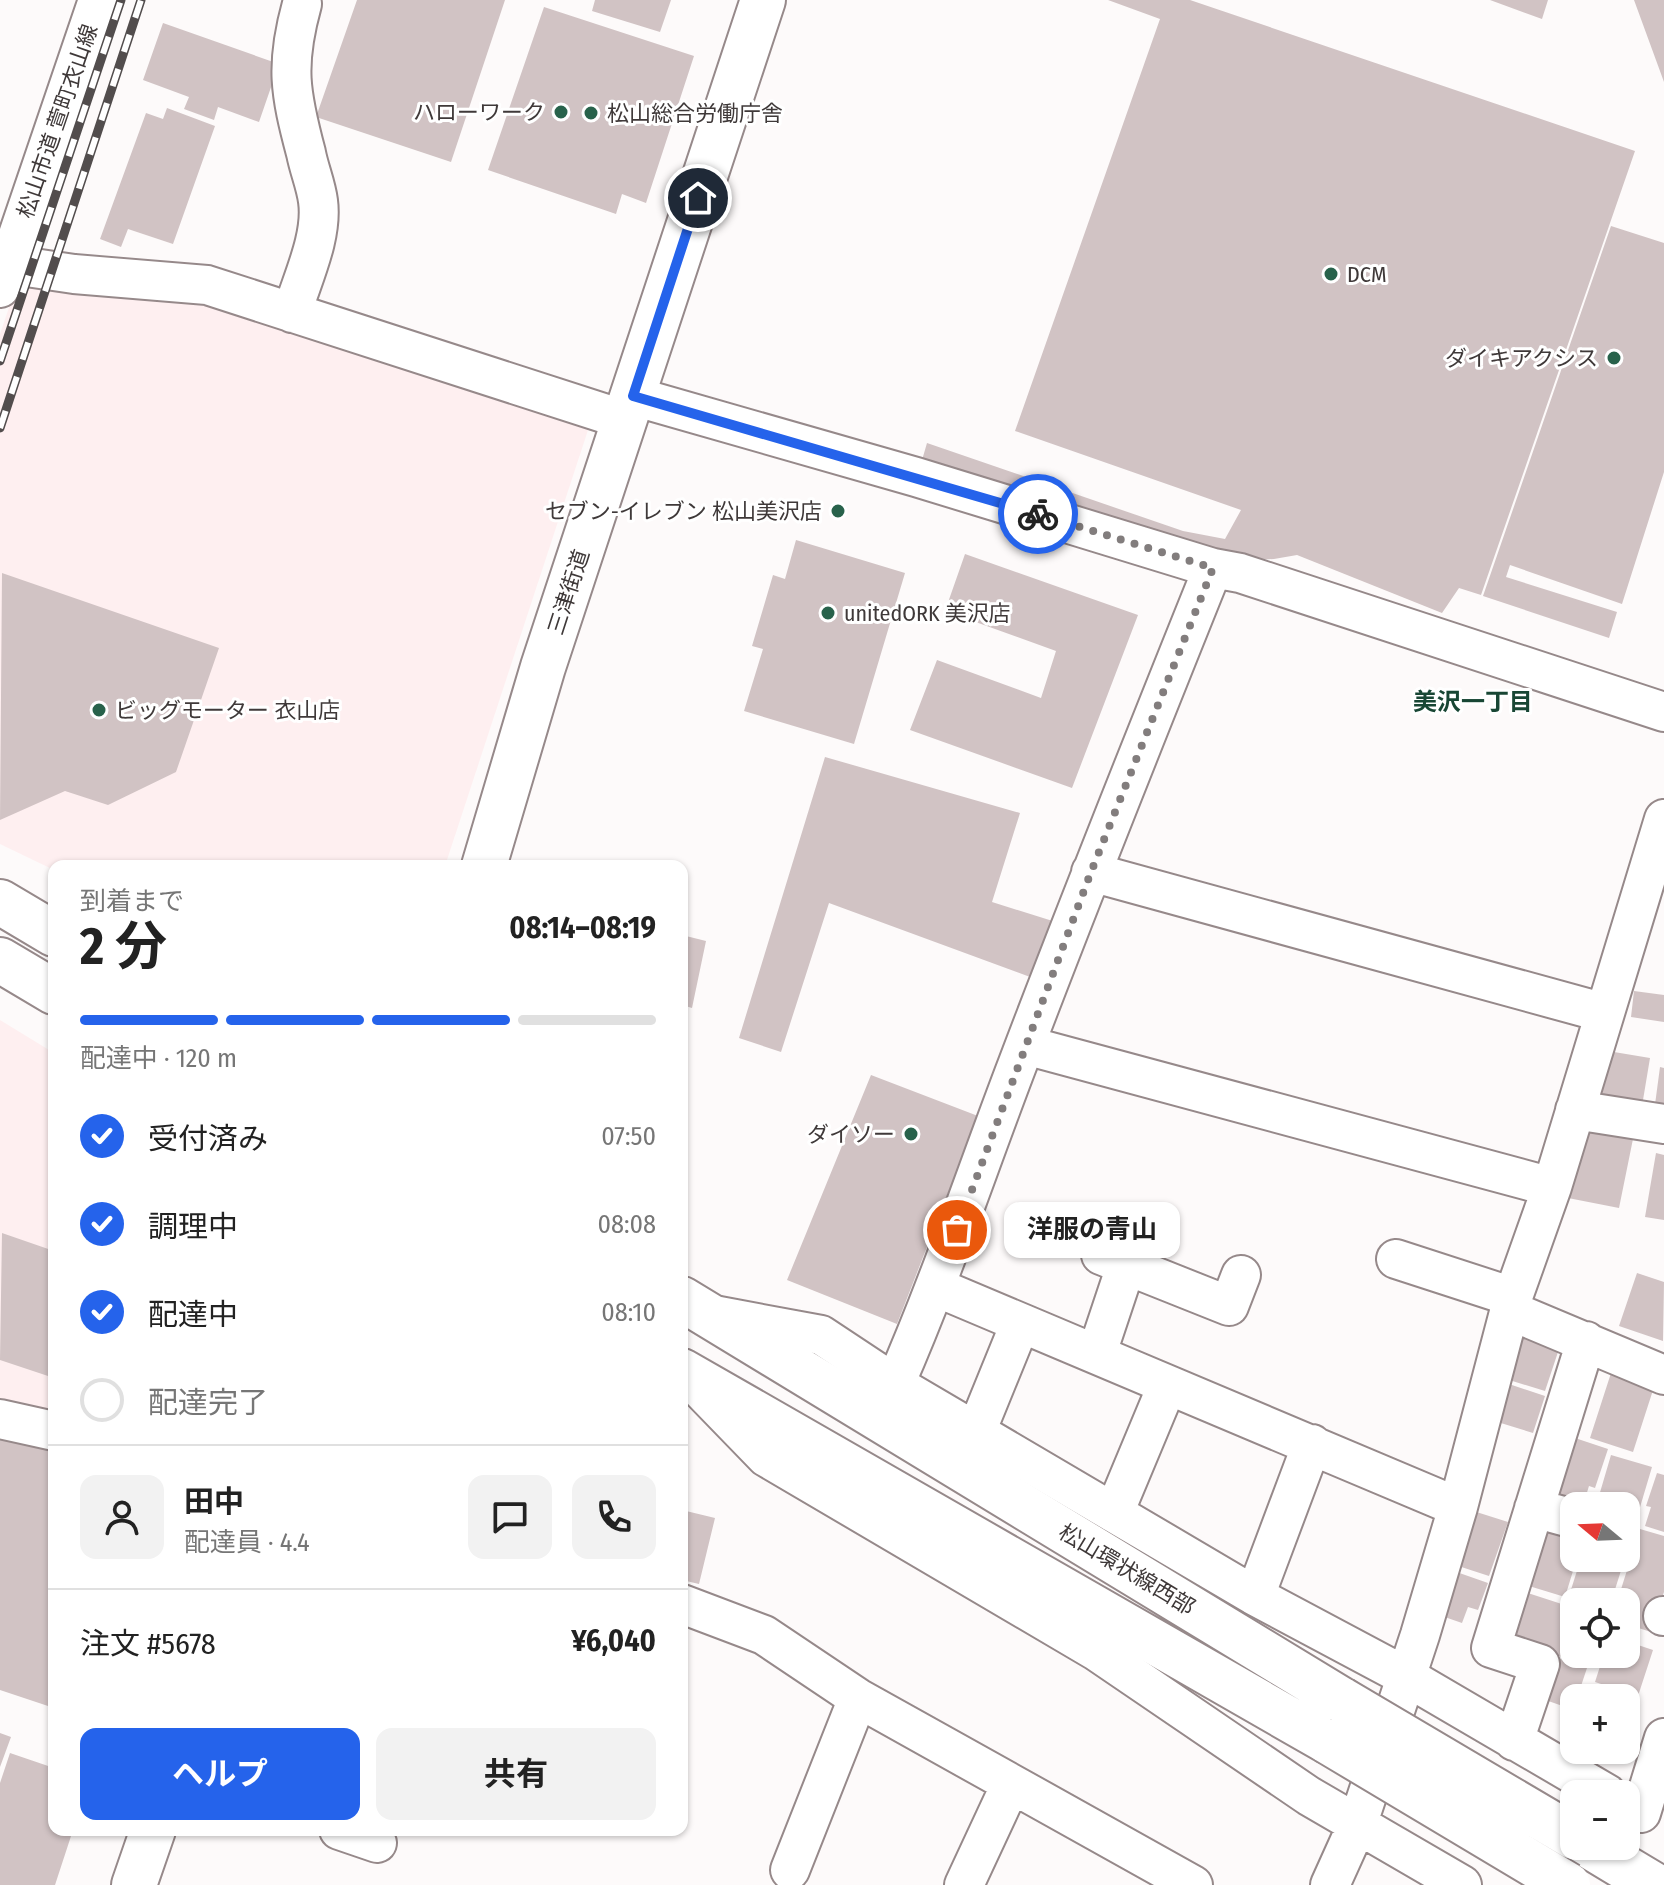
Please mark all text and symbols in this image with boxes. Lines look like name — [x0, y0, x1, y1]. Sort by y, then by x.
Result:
street label: 松山市道 萱町衣山線 — [12, 21, 103, 222]
place label: ハローワーク — [413, 99, 545, 126]
place label: 松山総合労働庁舎 — [607, 100, 783, 127]
marker: ハローワーク — [552, 103, 570, 121]
marker: 松山総合労働庁舎 — [582, 104, 600, 122]
pin — [664, 164, 732, 232]
icon: home — [676, 176, 720, 220]
place label: DCM — [1347, 261, 1387, 288]
marker: DCM — [1322, 265, 1340, 283]
place label: ダイキアクシス — [1445, 345, 1598, 372]
marker: ダイキアクシス — [1605, 349, 1623, 367]
courier — [998, 474, 1078, 554]
icon: bike — [1016, 492, 1060, 536]
place label: セブン-イレブン 松山美沢店 — [545, 498, 822, 525]
marker: セブン-イレブン 松山美沢店 — [829, 502, 847, 520]
street label: 三津街道 — [542, 546, 595, 638]
place label: unitedORK 美沢店 — [844, 600, 1011, 627]
marker: unitedORK 美沢店 — [819, 604, 837, 622]
district label: 美沢一丁目 — [1413, 688, 1533, 716]
place label: ビッグモーター 衣山店 — [115, 697, 340, 724]
marker: ビッグモーター 衣山店 — [90, 701, 108, 719]
text: 到着まで — [80, 886, 184, 917]
text: 08:14–08:19 — [509, 910, 656, 946]
text: 2 分 — [80, 915, 167, 978]
text: 配達中 · 120 m — [80, 1043, 237, 1074]
icon: check — [80, 1114, 124, 1158]
text: 受付済み — [148, 1121, 268, 1157]
text: 07:50 — [601, 1121, 656, 1152]
place label: ダイソー — [807, 1121, 895, 1148]
marker: ダイソー — [902, 1125, 920, 1143]
pin — [923, 1196, 991, 1264]
icon: check — [80, 1202, 124, 1246]
callout: 洋服の青山 — [1005, 1202, 1181, 1258]
icon: bag — [935, 1208, 979, 1252]
text: 調理中 — [148, 1209, 238, 1245]
text: 08:08 — [597, 1209, 656, 1240]
text: 洋服の青山 — [1027, 1214, 1157, 1245]
icon: check — [80, 1290, 124, 1334]
text: 配達中 — [148, 1297, 238, 1333]
text: 08:10 — [601, 1297, 656, 1328]
text: 配達完了 — [148, 1385, 268, 1421]
button: person — [80, 1475, 164, 1559]
button: chat — [468, 1475, 552, 1559]
button: phone — [572, 1475, 656, 1559]
text: 田中 — [184, 1484, 244, 1520]
north arrow — [1560, 1492, 1640, 1572]
map controls — [1560, 1492, 1640, 1860]
street label: 松山環状線西部 — [1054, 1518, 1200, 1621]
text: 配達員 · 4.4 — [184, 1527, 310, 1558]
button: locate — [1560, 1588, 1640, 1668]
text: ¥6,040 — [571, 1623, 656, 1659]
text: 注文 #5678 — [80, 1626, 216, 1662]
button: + — [1560, 1684, 1640, 1764]
button: ヘルプ — [80, 1728, 360, 1820]
button: 共有 — [376, 1728, 656, 1820]
button: − — [1560, 1780, 1640, 1860]

